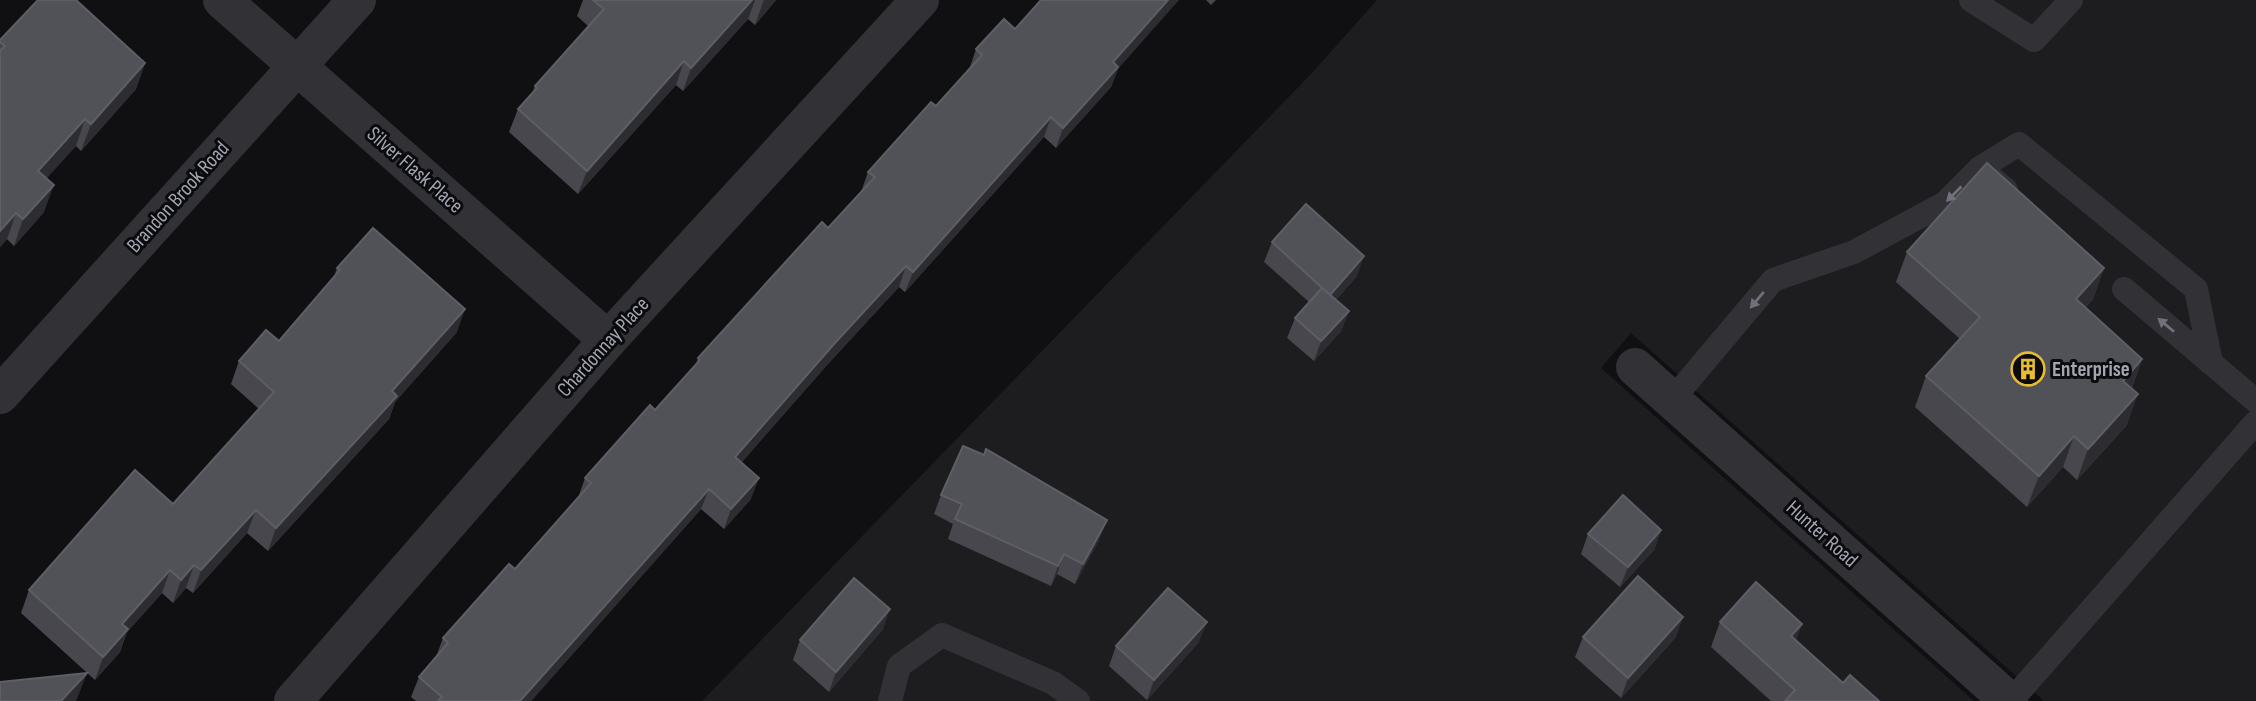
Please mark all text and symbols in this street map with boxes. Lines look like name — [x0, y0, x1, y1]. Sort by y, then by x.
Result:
street label: Silver Flask Place — [362, 122, 468, 218]
street label: Brandon Brook Road — [122, 136, 234, 258]
one-way arrow — [1946, 185, 1963, 202]
one-way arrow — [1750, 291, 1765, 308]
street label: Chardonnay Place — [552, 292, 654, 402]
one-way arrow — [2158, 318, 2175, 333]
building icon: Enterprise — [2009, 350, 2047, 388]
place label: Enterprise — [2052, 357, 2130, 382]
street label: Hunter Road — [1781, 495, 1863, 573]

